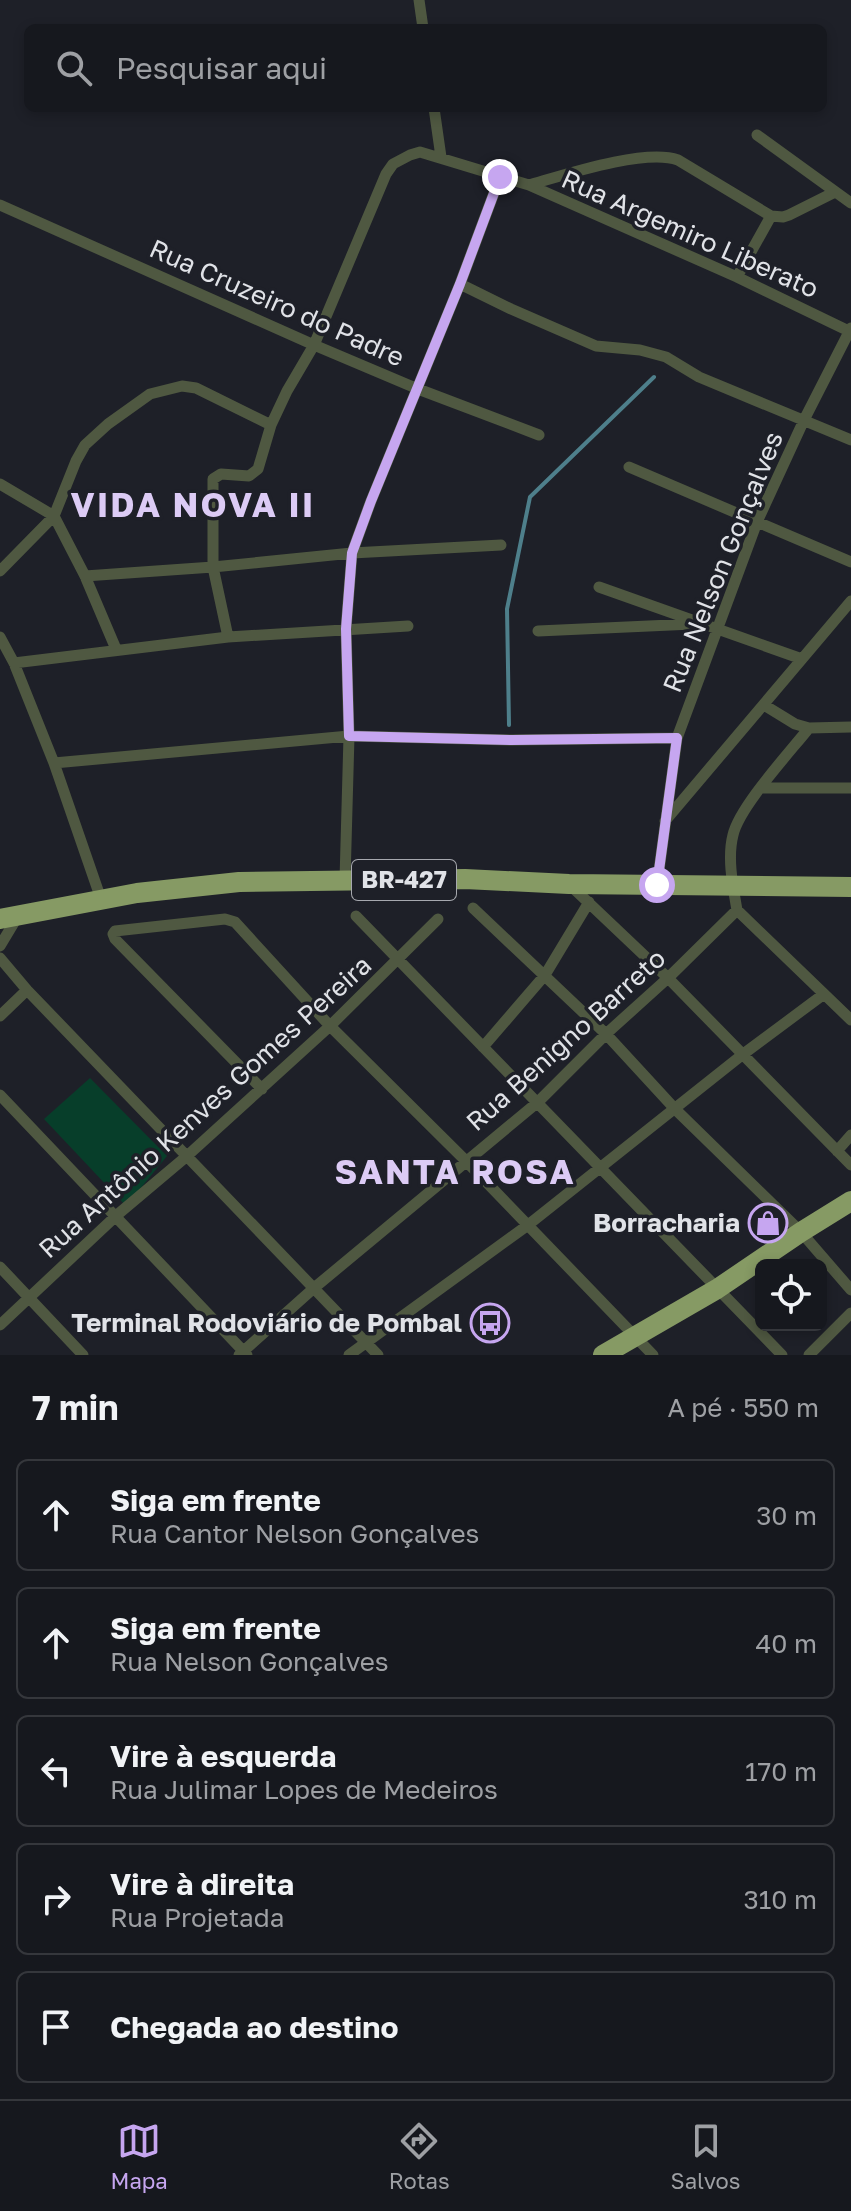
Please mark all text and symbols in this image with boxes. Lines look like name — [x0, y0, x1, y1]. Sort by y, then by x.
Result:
search box — [24, 24, 827, 112]
icon: search — [52, 46, 96, 90]
text: Pesquisar aqui — [116, 50, 327, 86]
route end — [482, 159, 518, 195]
street label: Rua Argemiro Liberato — [557, 163, 823, 304]
street label: Rua Cruzeiro do Padre — [145, 232, 409, 373]
street label: Rua Nelson Gonçalves — [656, 427, 789, 697]
district label: VIDA NOVA II — [71, 484, 315, 524]
road number: BR-427 — [352, 860, 456, 900]
route start — [639, 867, 675, 903]
street label: Rua Benigno Barreto — [460, 942, 671, 1137]
street label: Rua Antônio Kenves Gomes Pereira — [32, 949, 377, 1264]
district label: SANTA ROSA — [334, 1151, 576, 1191]
shop icon: Borracharia — [747, 1202, 789, 1244]
place label: Borracharia — [593, 1207, 740, 1238]
map controls — [755, 1259, 827, 1331]
button: locate — [755, 1259, 827, 1331]
bus stop icon: Terminal Rodoviário de Pombal — [469, 1302, 511, 1344]
place label: Terminal Rodoviário de Pombal — [71, 1307, 462, 1338]
text: 7 min — [32, 1387, 119, 1427]
text: A pé · 550 m — [667, 1392, 819, 1423]
text: Siga em frente — [110, 1482, 321, 1518]
icon: ahead — [34, 1493, 78, 1537]
text: 30 m — [756, 1500, 817, 1531]
text: Rua Cantor Nelson Gonçalves — [110, 1518, 479, 1549]
text: Siga em frente — [110, 1610, 321, 1646]
icon: ahead — [34, 1621, 78, 1665]
text: 40 m — [756, 1628, 817, 1659]
text: Rua Nelson Gonçalves — [110, 1646, 389, 1677]
text: Vire à esquerda — [110, 1738, 336, 1774]
icon: left — [34, 1749, 78, 1793]
text: 170 m — [745, 1756, 817, 1787]
text: Rua Julimar Lopes de Medeiros — [110, 1774, 498, 1805]
text: Vire à direita — [110, 1866, 294, 1902]
icon: right — [34, 1877, 78, 1921]
text: 310 m — [744, 1884, 817, 1915]
text: Rua Projetada — [110, 1902, 284, 1933]
icon: arrive — [34, 2005, 78, 2049]
text: Chegada ao destino — [110, 2009, 398, 2045]
tab: Mapa — [110, 2119, 168, 2194]
tab: Rotas — [389, 2119, 450, 2194]
tab: Salvos — [671, 2119, 740, 2194]

